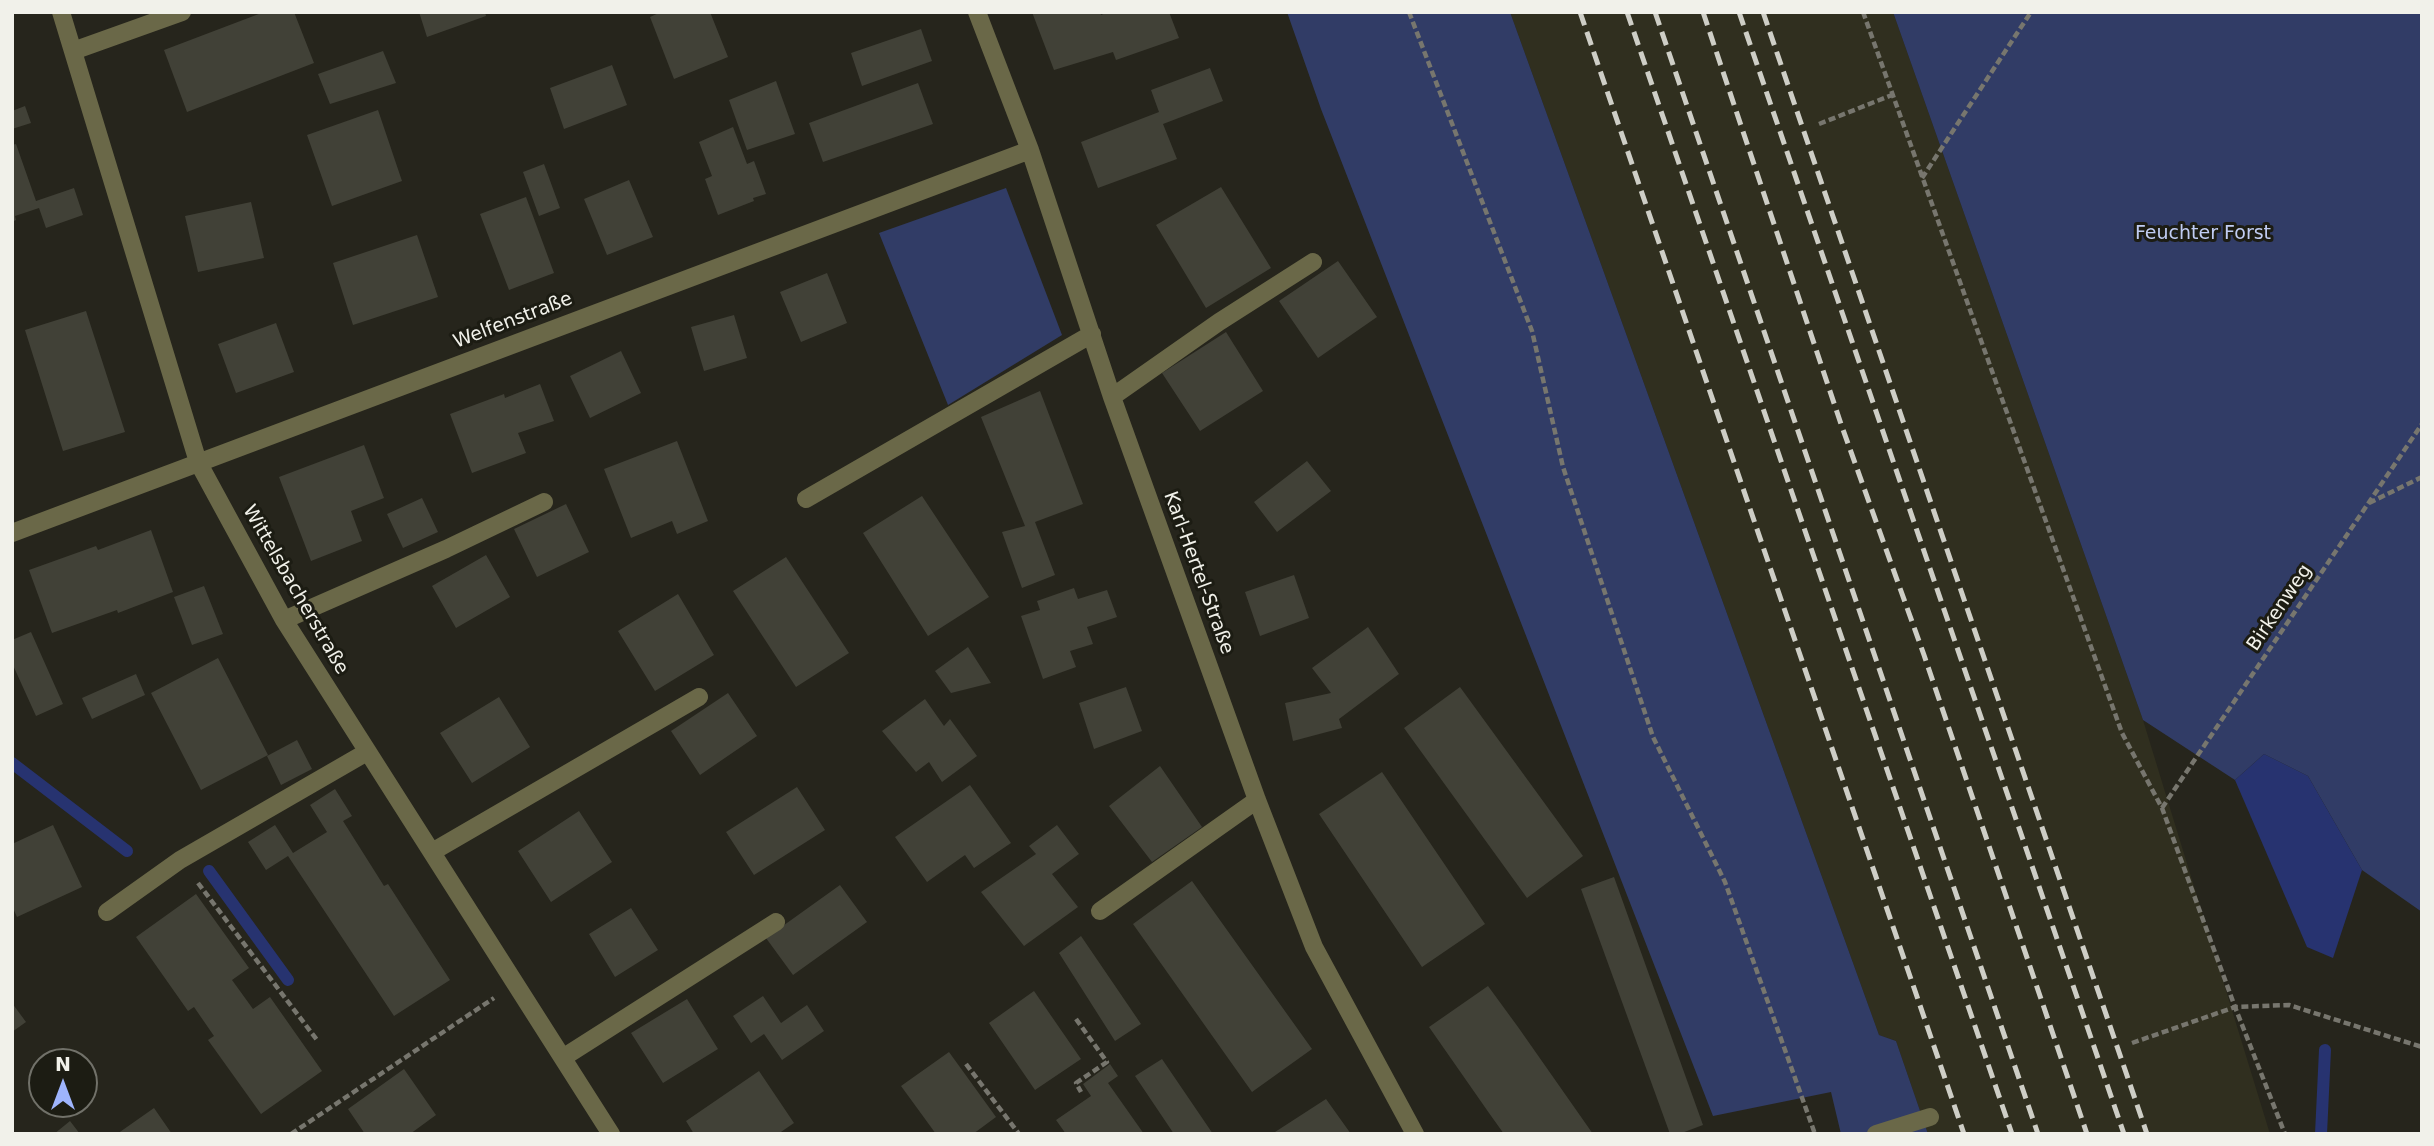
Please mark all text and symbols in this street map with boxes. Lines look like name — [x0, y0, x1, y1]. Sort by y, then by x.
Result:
park label: Feuchter Forst — [2135, 223, 2271, 245]
street label: Welfenstraße — [450, 288, 576, 354]
street label: Karl-Hertel-Straße — [1158, 489, 1238, 657]
street label: Wittelsbacherstraße — [237, 501, 353, 679]
street label: Birkenweg — [2243, 560, 2317, 656]
north arrow — [28, 1048, 98, 1118]
text: N — [55, 1053, 71, 1075]

